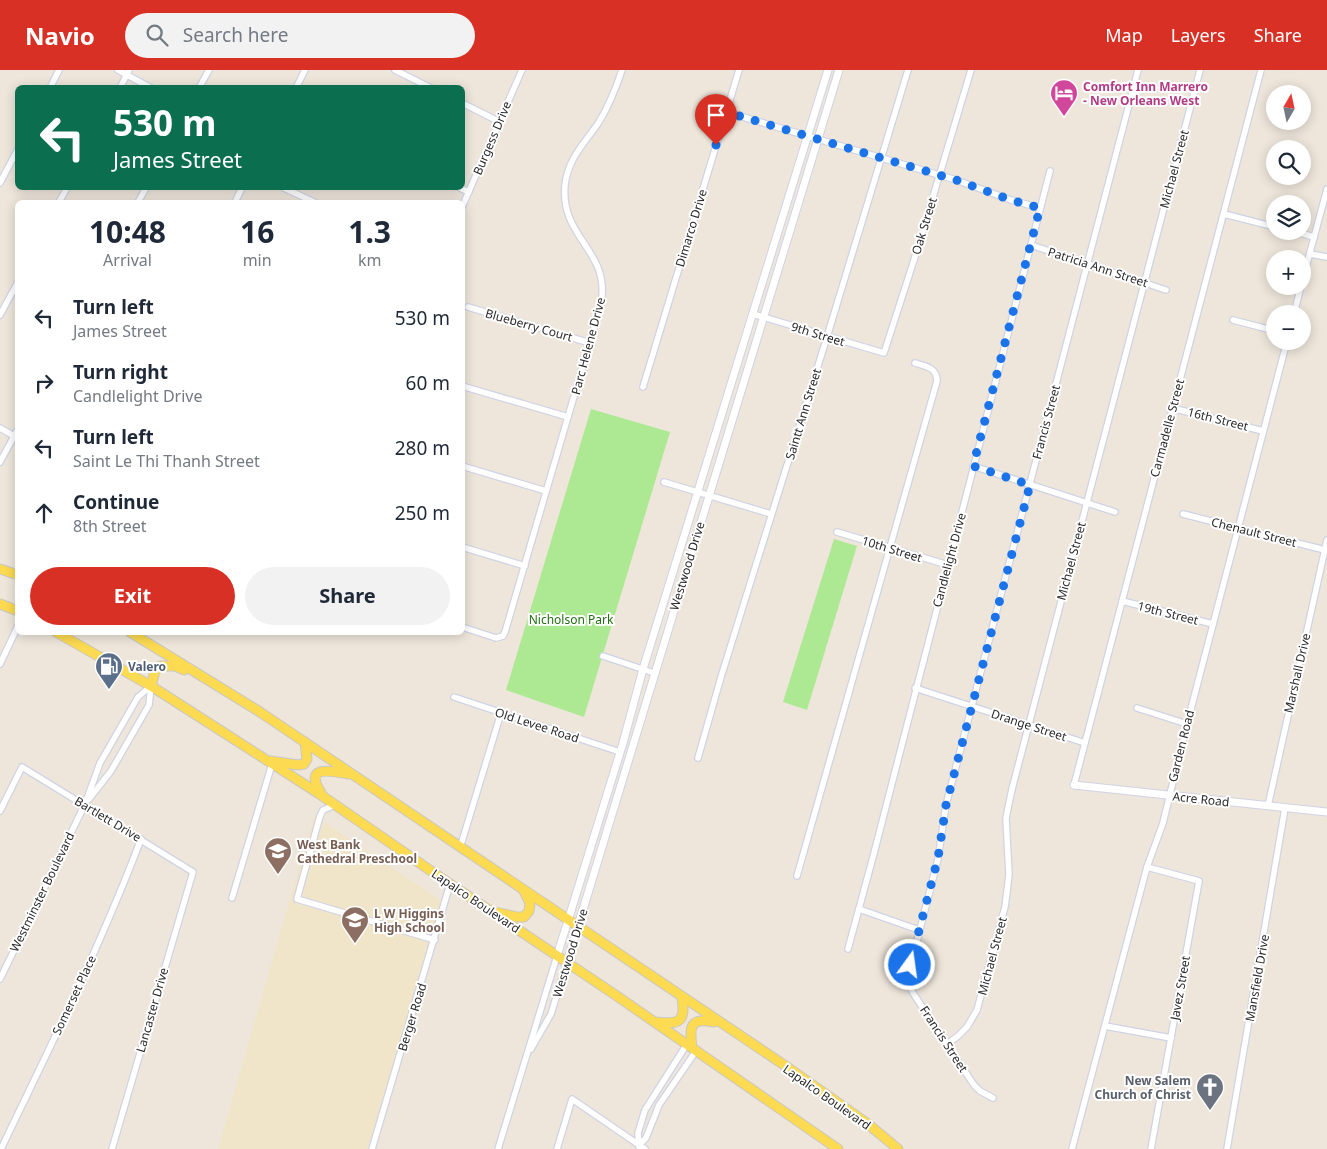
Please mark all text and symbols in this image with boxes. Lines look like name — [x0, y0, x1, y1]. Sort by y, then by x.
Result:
search box — [125, 13, 475, 58]
text: Navio — [25, 19, 95, 52]
icon: search — [143, 21, 171, 49]
text: Search here — [183, 22, 289, 48]
text: Map — [1105, 23, 1143, 47]
text: Layers — [1171, 23, 1226, 47]
text: Share — [1254, 23, 1302, 47]
hotel icon: Comfort Inn Marrero - New Orleans West — [1049, 78, 1079, 117]
place label: Comfort Inn Marrero - New Orleans West — [1083, 78, 1208, 109]
north arrow — [1266, 85, 1311, 130]
map controls — [1266, 85, 1311, 350]
pin — [695, 94, 737, 145]
street label: Burgess Drive — [469, 98, 515, 177]
text: 530 m — [113, 99, 216, 146]
icon: arrive — [702, 101, 730, 129]
icon: left — [30, 105, 95, 170]
street label: Michael Street — [1155, 127, 1193, 210]
button: search — [1266, 140, 1311, 185]
text: James Street — [113, 144, 242, 174]
street label: Dimarco Drive — [671, 187, 711, 269]
street label: Oak Street — [907, 195, 941, 257]
button: layers — [1266, 195, 1311, 240]
text: 10:48 — [89, 211, 166, 252]
text: 16 — [240, 211, 274, 252]
text: 1.3 — [348, 211, 391, 252]
street label: Patricia Ann Street — [1046, 243, 1151, 291]
text: Arrival — [103, 249, 152, 271]
text: min — [243, 249, 272, 271]
text: km — [358, 249, 381, 271]
button: + — [1266, 250, 1311, 295]
text: Turn left — [73, 294, 154, 320]
street label: Parc Helene Drive — [567, 295, 609, 397]
icon: left — [30, 304, 58, 332]
street label: Blueberry Court — [483, 304, 575, 346]
text: 530 m — [395, 305, 450, 331]
button: − — [1266, 305, 1311, 350]
street label: 9th Street — [789, 318, 848, 350]
text: James Street — [73, 320, 167, 342]
text: Turn right — [73, 359, 168, 385]
street label: Saintt Ann Street — [781, 366, 825, 462]
icon: right — [30, 369, 58, 397]
text: 60 m — [406, 370, 450, 396]
street label: Carmadelle Street — [1146, 376, 1188, 479]
street label: Francis Street — [1028, 382, 1064, 461]
text: Candlelight Drive — [73, 385, 202, 407]
street label: 16th Street — [1186, 403, 1251, 435]
text: Turn left — [73, 424, 154, 450]
icon: left — [30, 434, 58, 462]
text: 280 m — [395, 435, 450, 461]
text: Saint Le Thi Thanh Street — [73, 450, 260, 472]
text: Continue — [73, 489, 159, 515]
icon: ahead — [30, 499, 58, 527]
text: 250 m — [395, 500, 450, 526]
street label: Candlelight Drive — [928, 511, 970, 609]
street label: Chenault Street — [1210, 513, 1299, 551]
text: 8th Street — [73, 515, 147, 537]
street label: Westwood Drive — [665, 519, 709, 612]
street label: Michael Street — [1052, 519, 1090, 602]
street label: 10th Street — [860, 532, 925, 566]
button: Exit — [30, 567, 235, 625]
button: Share — [245, 567, 450, 625]
street label: 19th Street — [1136, 597, 1201, 629]
park label: Nicholson Park — [529, 611, 614, 628]
street label: Marshall Drive — [1280, 631, 1314, 715]
fuel station icon: Valero — [94, 651, 124, 690]
place label: Valero — [128, 658, 166, 675]
street label: Old Levee Road — [493, 703, 581, 747]
street label: Drange Street — [989, 705, 1070, 745]
street label: Garden Road — [1164, 708, 1198, 784]
street label: Acre Road — [1172, 788, 1230, 810]
street label: Bartlett Drive — [71, 792, 145, 846]
street label: Westminster Boulevard — [6, 829, 78, 955]
school or university icon: West Bank Cathedral Preschool — [263, 836, 293, 875]
place label: West Bank Cathedral Preschool — [297, 836, 417, 867]
street label: Lapalco Boulevard — [428, 865, 524, 937]
school or university icon: L W Higgins High School — [340, 905, 370, 944]
place label: L W Higgins High School — [374, 905, 444, 936]
street label: Westwood Drive — [548, 906, 592, 999]
street label: Michael Street — [973, 914, 1011, 997]
street label: Mansfield Drive — [1241, 933, 1273, 1023]
position arrow — [883, 938, 935, 990]
street label: Somerset Place — [48, 952, 100, 1038]
street label: Javez Street — [1166, 954, 1194, 1022]
street label: Lancaster Drive — [132, 965, 172, 1054]
street label: Berger Road — [394, 981, 430, 1053]
street label: Francis Street — [916, 1002, 972, 1076]
street label: Lapalco Boulevard — [780, 1060, 874, 1134]
place label: New Salem Church of Christ — [1095, 1072, 1191, 1103]
church icon: New Salem Church of Christ — [1195, 1072, 1225, 1111]

